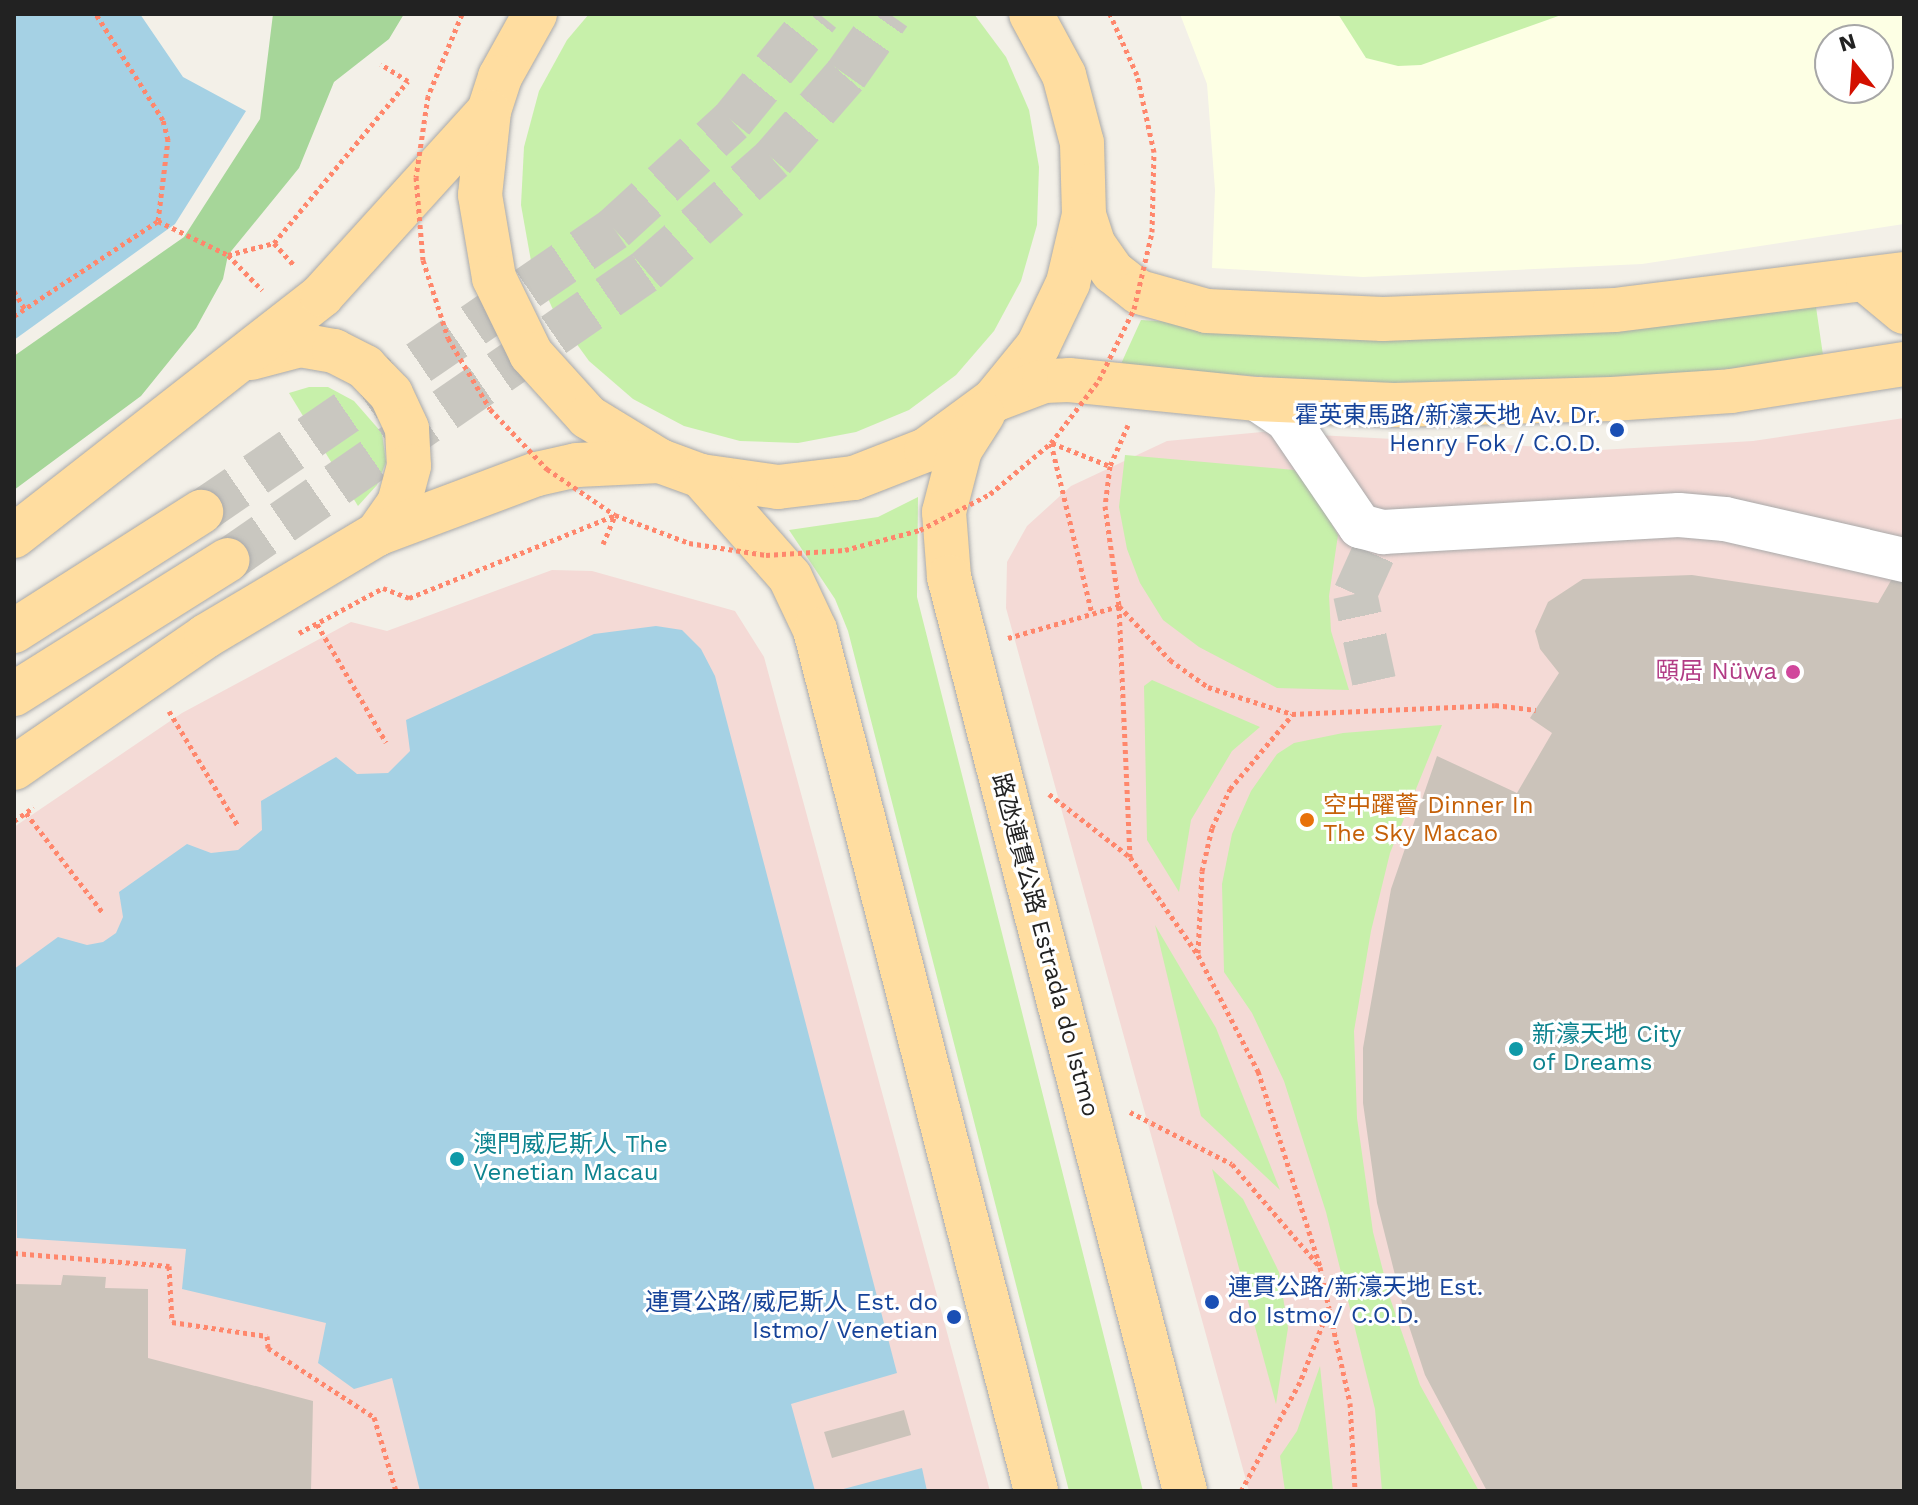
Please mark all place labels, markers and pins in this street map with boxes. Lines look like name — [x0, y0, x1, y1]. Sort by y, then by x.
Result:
place label: 霍英東馬路/新濠天地 Av. Dr. Henry Fok / C.O.D. — [1295, 402, 1601, 458]
marker: 霍英東馬路/新濠天地 Av. Dr. Henry Fok / C.O.D. — [1608, 421, 1626, 439]
place label: 頤居 Nüwa — [1655, 658, 1777, 686]
marker: 頤居 Nüwa — [1784, 663, 1802, 681]
place label: 空中躍薈 Dinner In The Sky Macao — [1323, 792, 1534, 848]
marker: 空中躍薈 Dinner In The Sky Macao — [1298, 811, 1316, 829]
place label: 新濠天地 City of Dreams — [1532, 1021, 1681, 1077]
marker: 新濠天地 City of Dreams — [1507, 1040, 1525, 1058]
place label: 澳門威尼斯人 The Venetian Macau — [473, 1131, 668, 1187]
marker: 澳門威尼斯人 The Venetian Macau — [448, 1150, 466, 1168]
place label: 連貫公路/新濠天地 Est. do Istmo/ C.O.D. — [1228, 1274, 1483, 1330]
place label: 連貫公路/威尼斯人 Est. do Istmo/ Venetian — [645, 1289, 938, 1345]
marker: 連貫公路/新濠天地 Est. do Istmo/ C.O.D. — [1203, 1293, 1221, 1311]
marker: 連貫公路/威尼斯人 Est. do Istmo/ Venetian — [945, 1308, 963, 1326]

